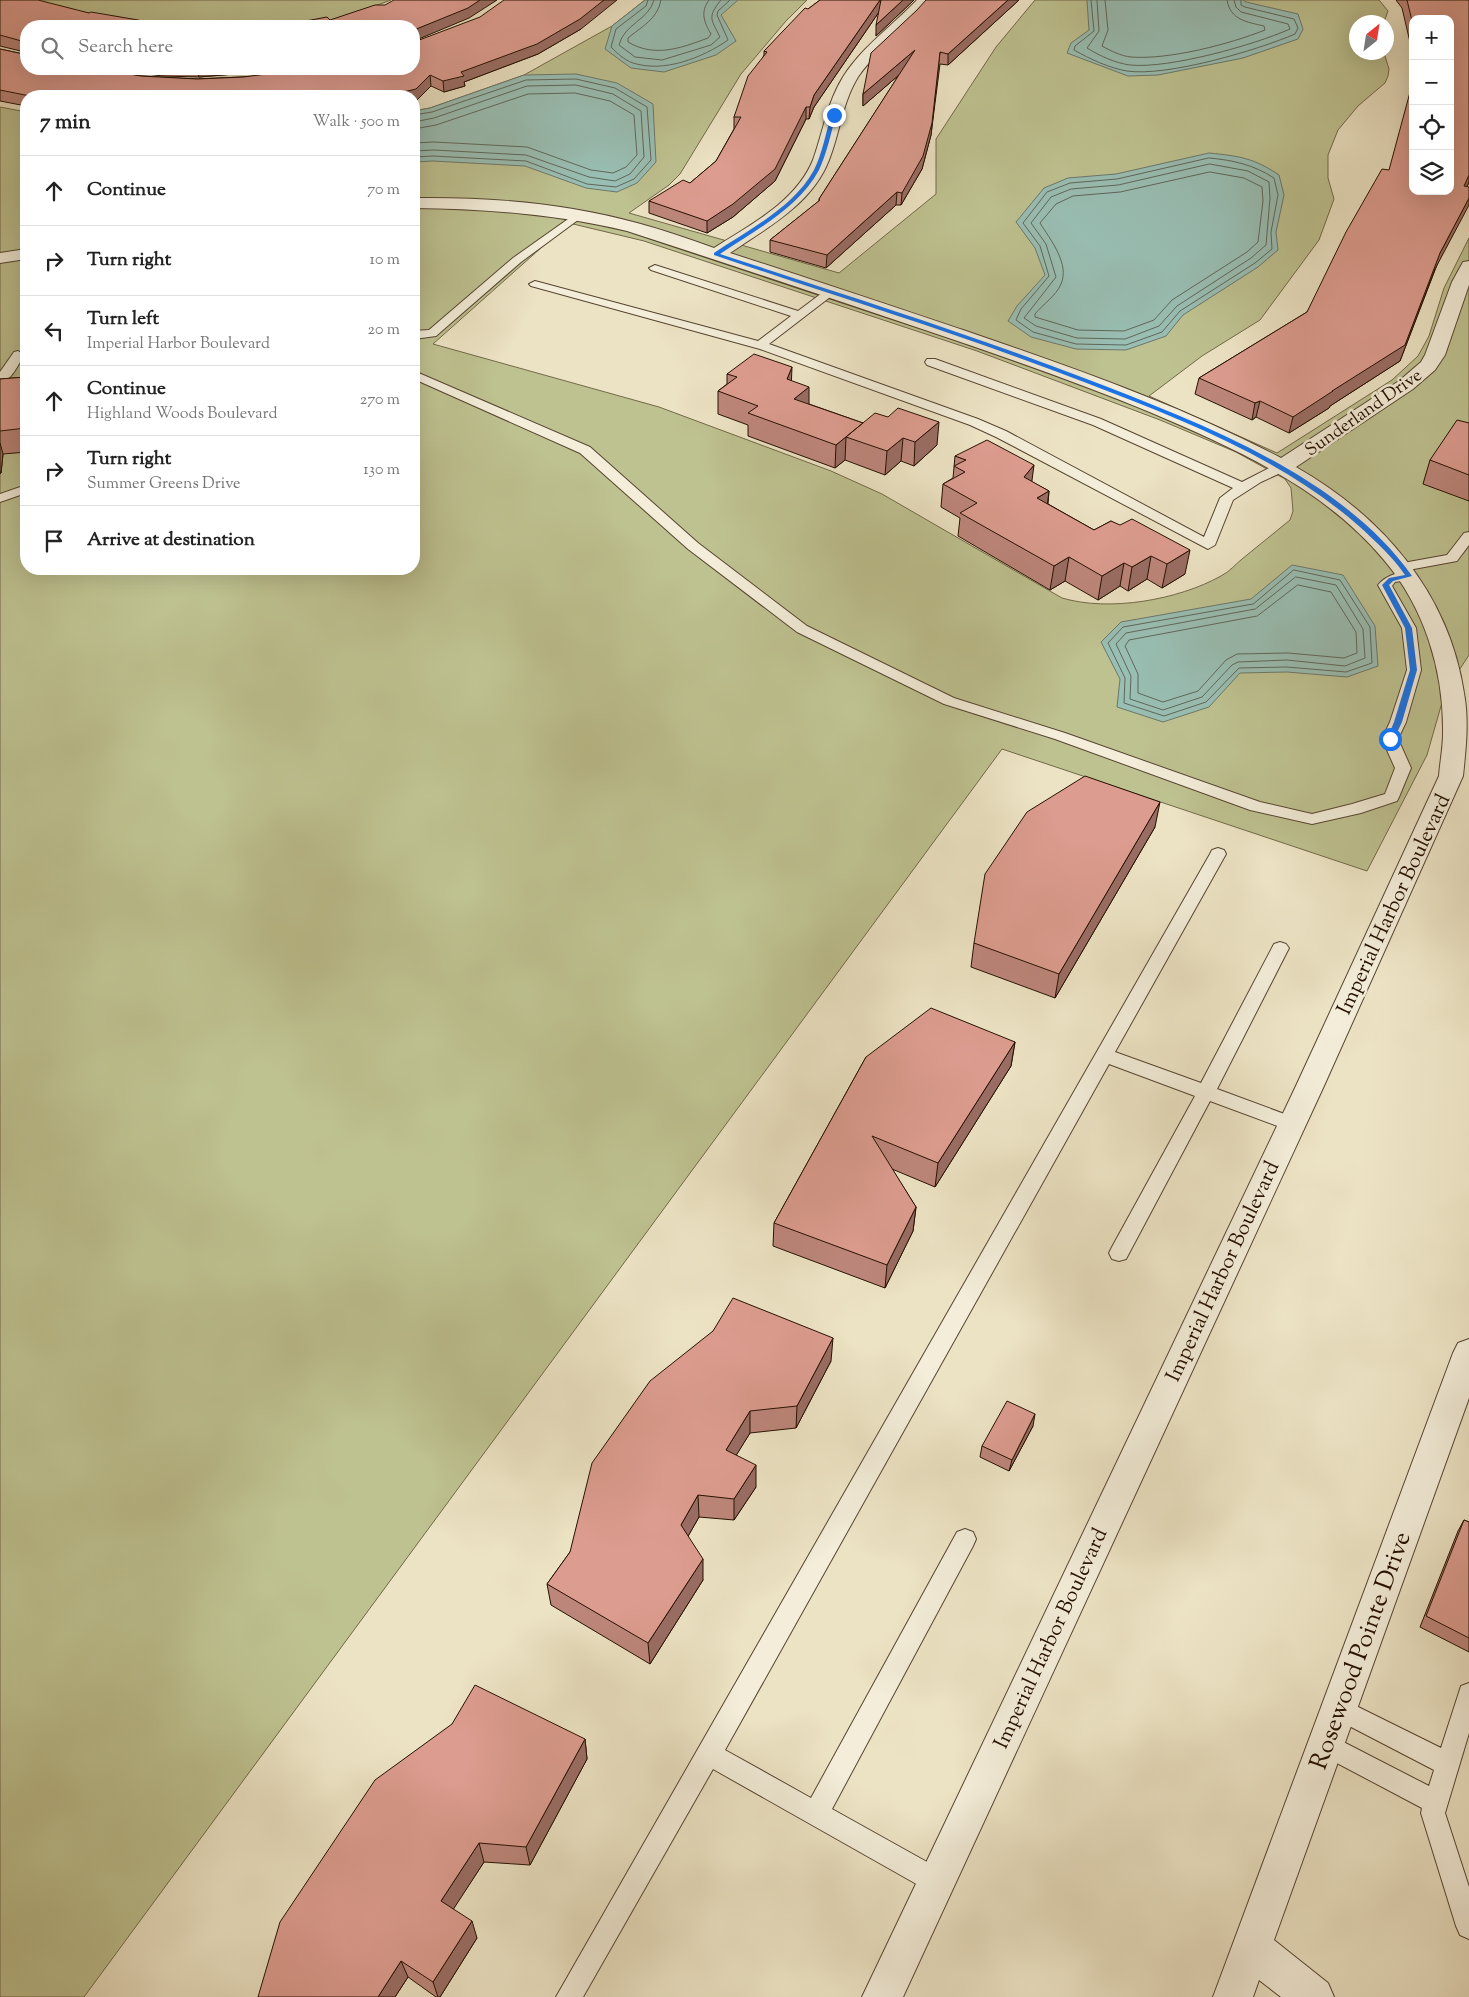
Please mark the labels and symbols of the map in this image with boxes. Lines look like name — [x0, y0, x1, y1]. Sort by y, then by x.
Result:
north arrow — [1349, 15, 1394, 60]
route end — [823, 104, 846, 127]
street label: Sunderland Drive — [1300, 364, 1428, 464]
route start — [1379, 728, 1402, 751]
street label: Imperial Harbor Boulevard — [1330, 789, 1459, 1020]
street label: Imperial Harbor Boulevard — [1159, 1156, 1288, 1387]
street label: Imperial Harbor Boulevard — [987, 1523, 1116, 1754]
street label: Rosewood Pointe Drive — [1302, 1527, 1422, 1775]

